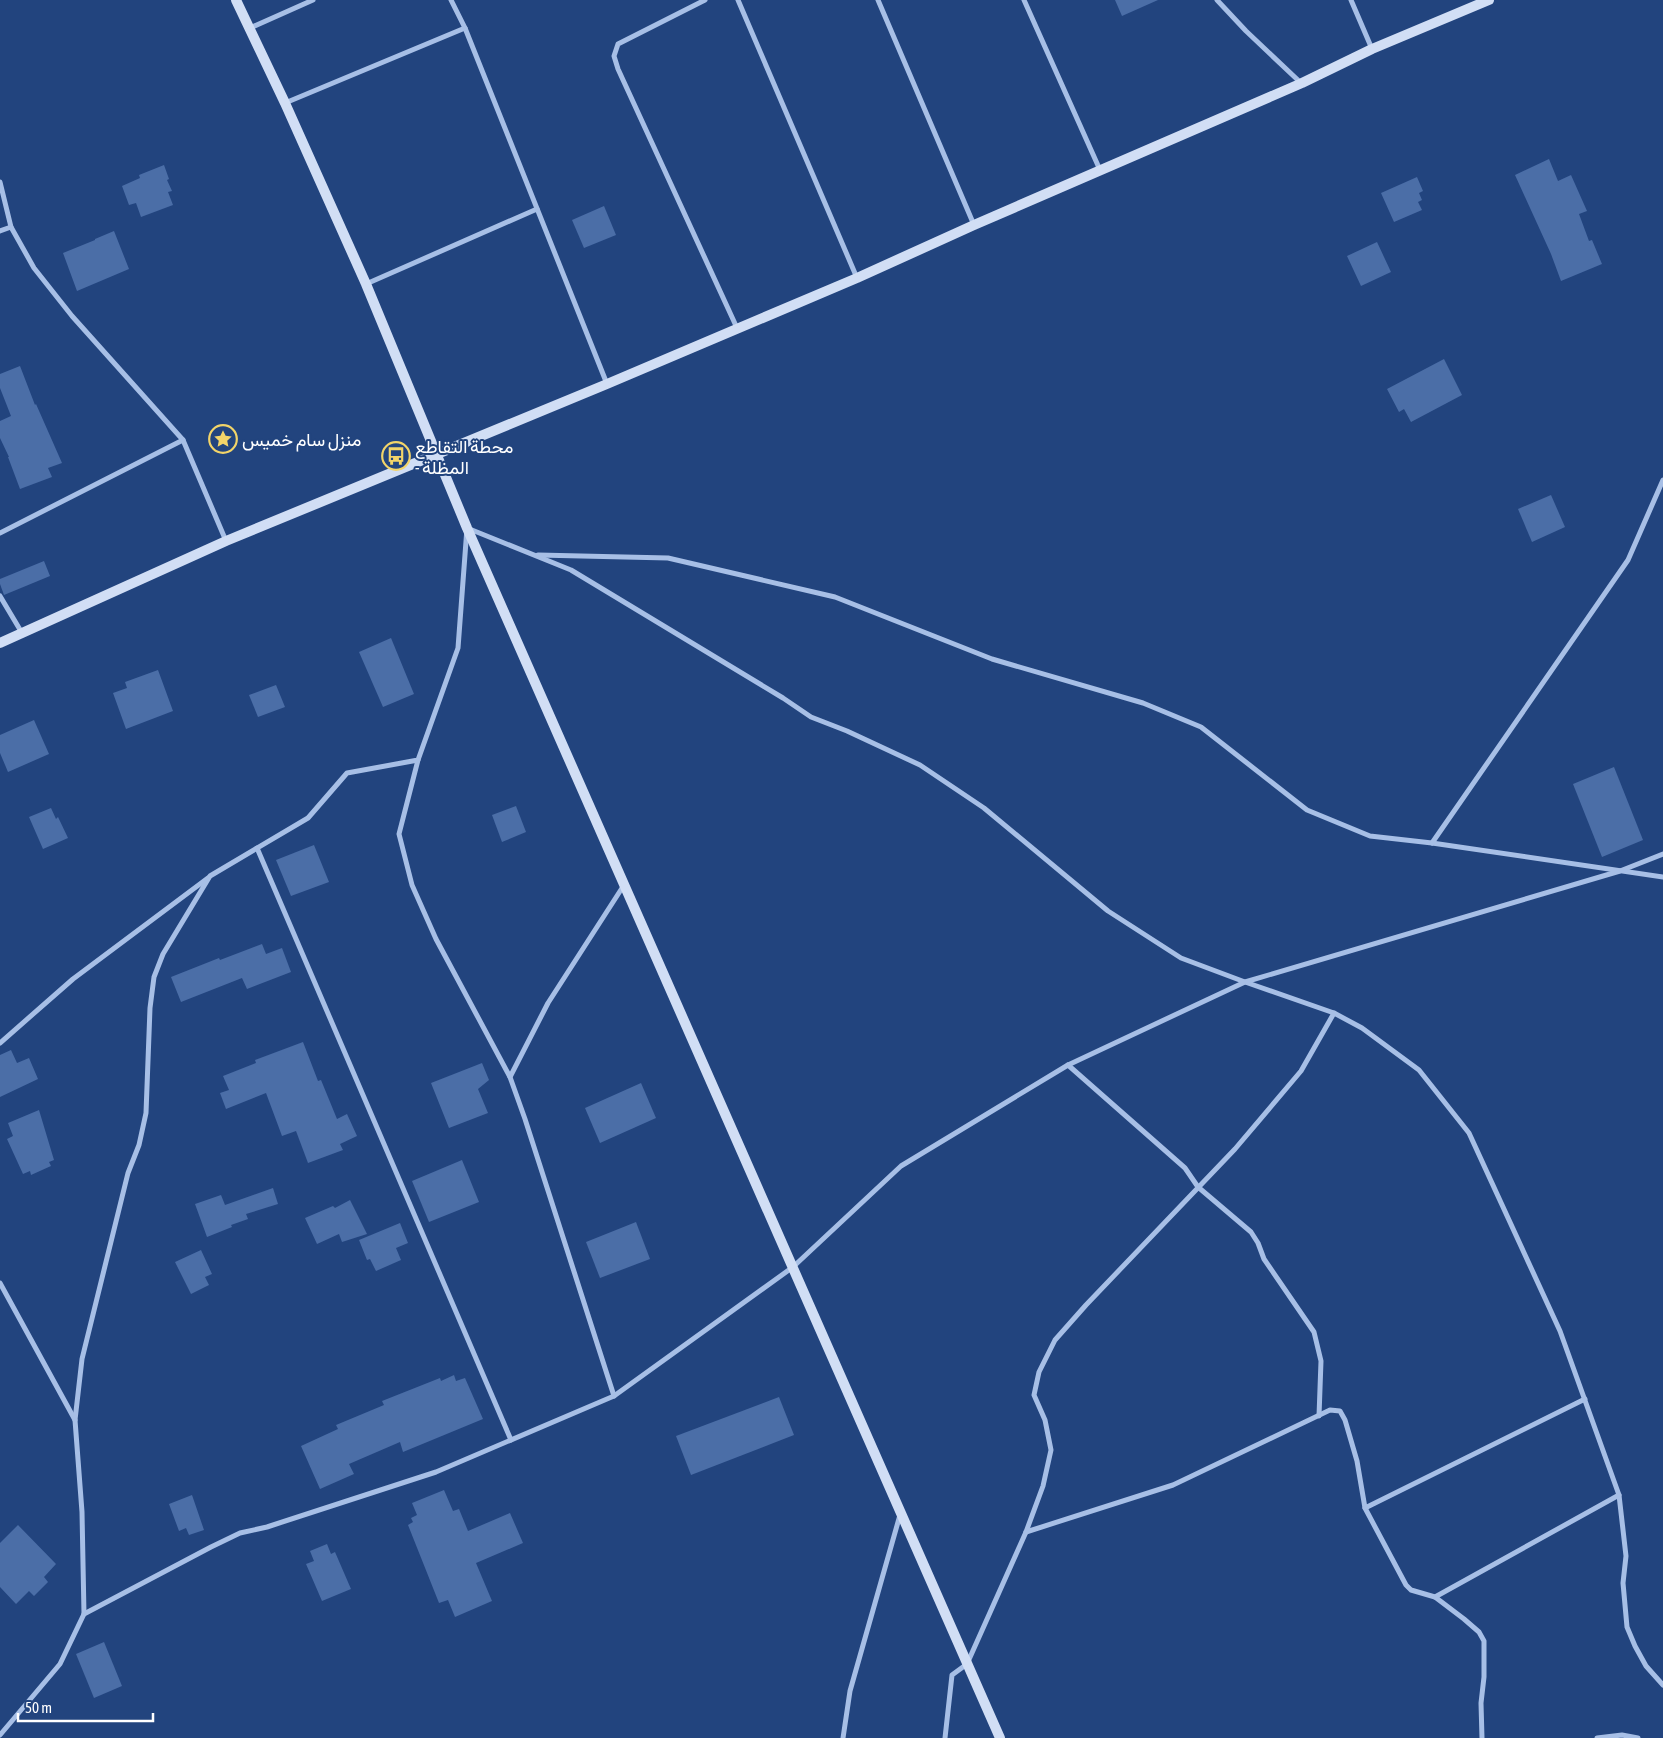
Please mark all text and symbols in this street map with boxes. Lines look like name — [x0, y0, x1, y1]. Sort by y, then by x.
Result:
place icon: منزل سام خميس — [208, 424, 238, 454]
place label: منزل سام خميس — [242, 429, 361, 452]
place label: محطة التقاطع - المظلة — [415, 436, 513, 478]
bus stop icon: محطة التقاطع - المظلة — [381, 441, 411, 471]
scale bar — [18, 1690, 152, 1722]
text: 50 m — [25, 1699, 52, 1716]

